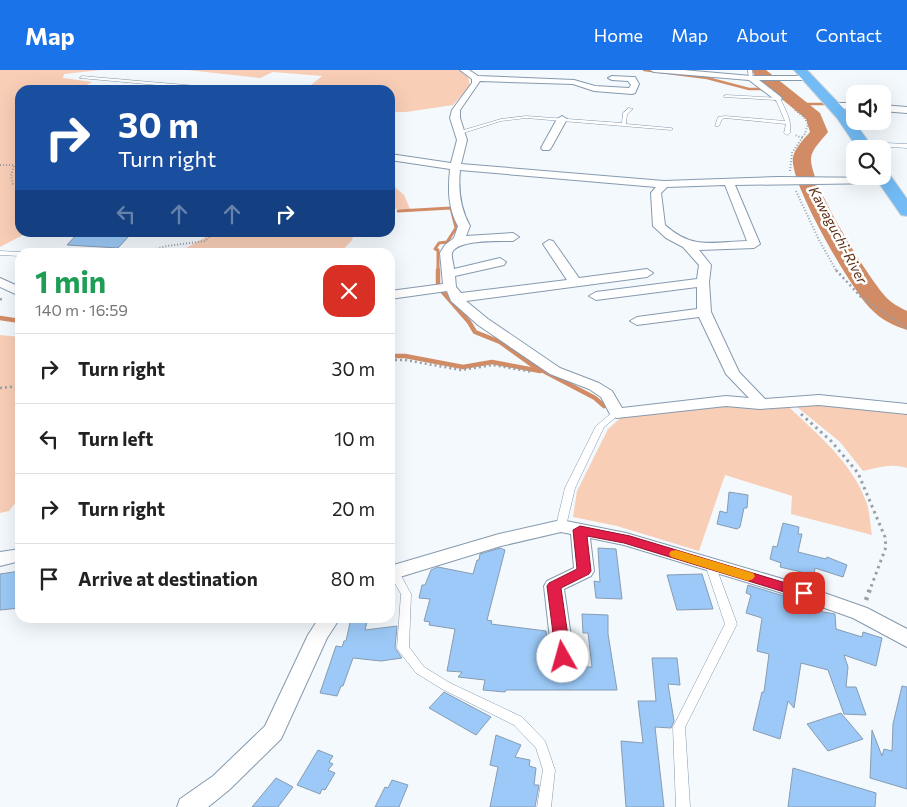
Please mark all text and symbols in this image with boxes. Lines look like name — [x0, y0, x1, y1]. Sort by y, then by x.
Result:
text: Map — [25, 21, 75, 50]
text: Home — [594, 24, 643, 46]
text: Map — [671, 24, 708, 46]
text: About — [736, 24, 788, 46]
text: Contact — [816, 24, 882, 46]
map controls — [846, 85, 891, 185]
button: sound — [846, 85, 891, 130]
text: 30 m — [118, 102, 199, 145]
icon: right — [35, 105, 100, 170]
button: search — [846, 140, 891, 185]
text: Turn right — [118, 145, 216, 172]
water label: Kawaguchi-River — [806, 183, 871, 287]
icon: left — [112, 200, 140, 228]
icon: ahead — [165, 200, 193, 228]
icon: ahead — [218, 200, 246, 228]
icon: right — [271, 200, 299, 228]
text: 1 min — [35, 262, 106, 299]
button: close — [323, 265, 375, 317]
text: 140 m · 16:59 — [35, 300, 128, 319]
icon: right — [35, 355, 63, 383]
text: Turn right — [78, 357, 165, 380]
text: 30 m — [332, 357, 375, 380]
icon: left — [35, 425, 63, 453]
text: Turn left — [78, 427, 153, 450]
text: 10 m — [334, 427, 375, 450]
icon: right — [35, 495, 63, 523]
text: Turn right — [78, 497, 165, 520]
text: 20 m — [332, 497, 375, 520]
icon: arrive — [35, 565, 63, 593]
text: Arrive at destination — [78, 567, 258, 590]
text: 80 m — [331, 567, 375, 590]
pin — [783, 572, 825, 614]
icon: arrive — [790, 579, 818, 607]
position arrow — [536, 630, 588, 682]

